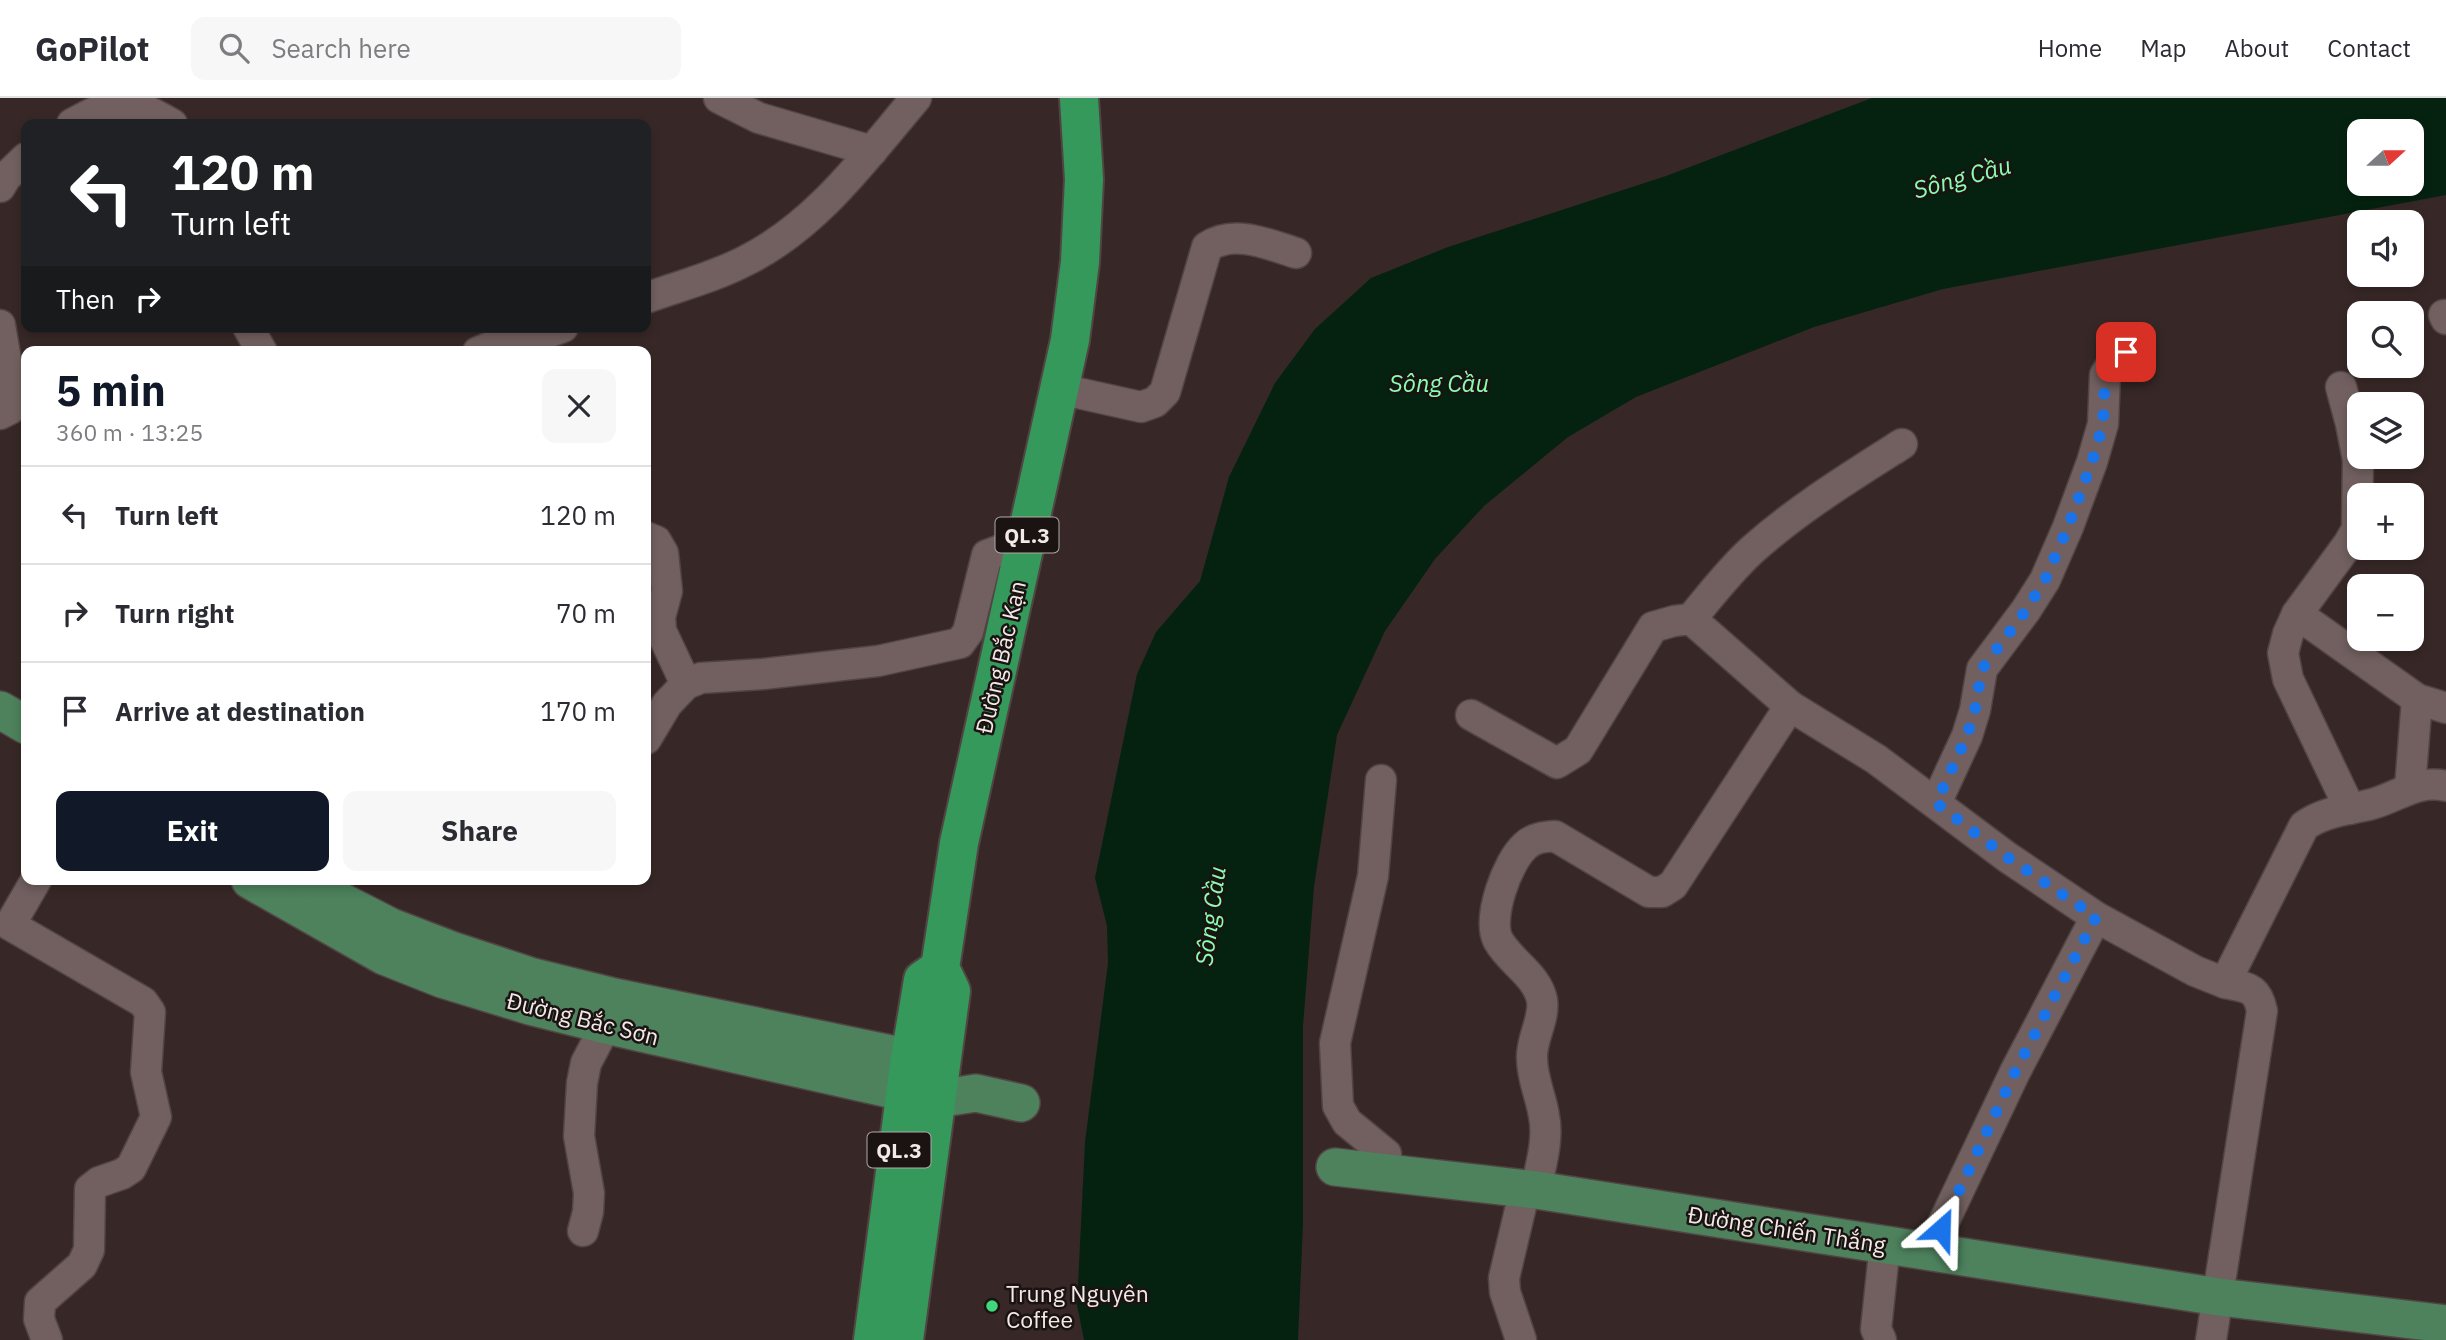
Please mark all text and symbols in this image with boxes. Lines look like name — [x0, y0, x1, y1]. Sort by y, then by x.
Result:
search box — [191, 17, 681, 80]
text: GoPilot — [35, 27, 149, 70]
icon: search — [215, 29, 253, 67]
text: Search here — [271, 31, 411, 65]
text: Home — [2038, 32, 2102, 64]
text: Map — [2140, 32, 2186, 64]
text: About — [2224, 32, 2289, 64]
text: Contact — [2327, 32, 2411, 64]
north arrow — [2347, 119, 2424, 196]
map controls — [2347, 119, 2424, 651]
text: 120 m — [171, 140, 315, 203]
icon: left — [56, 147, 147, 238]
water label: Sông Cầu — [1909, 149, 2015, 205]
text: Turn left — [171, 202, 291, 244]
button: sound — [2347, 210, 2424, 287]
icon: right — [129, 280, 167, 318]
text: Then — [56, 282, 115, 316]
button: search — [2347, 301, 2424, 378]
pin — [2096, 322, 2156, 382]
icon: arrive — [2107, 333, 2145, 371]
text: 5 min — [56, 363, 166, 418]
water label: Sông Cầu — [1389, 367, 1489, 399]
button: close — [542, 369, 616, 443]
button: layers — [2347, 392, 2424, 469]
text: 360 m · 13:25 — [56, 417, 203, 447]
button: + — [2347, 483, 2424, 560]
icon: left — [56, 496, 94, 534]
text: Turn left — [115, 498, 218, 532]
text: 120 m — [540, 498, 616, 532]
road number: QL.3 — [996, 518, 1058, 552]
button: − — [2347, 574, 2424, 651]
street label: Đường Bắc Kạn — [968, 578, 1032, 736]
icon: right — [56, 594, 94, 632]
text: Turn right — [115, 596, 234, 630]
text: 70 m — [556, 596, 616, 630]
icon: arrive — [56, 692, 94, 730]
text: Arrive at destination — [115, 694, 365, 728]
text: 170 m — [540, 694, 616, 728]
button: Exit — [56, 791, 329, 871]
button: Share — [343, 791, 616, 871]
water label: Sông Cầu — [1187, 864, 1233, 968]
street label: Đường Bắc Sơn — [504, 985, 662, 1051]
road number: QL.3 — [867, 1132, 930, 1168]
position arrow — [1904, 1192, 1978, 1266]
street label: Đường Chiến Thắng — [1686, 1199, 1888, 1259]
place label: Trung Nguyên Coffee — [1006, 1278, 1149, 1334]
marker: Trung Nguyên Coffee — [984, 1298, 1000, 1314]

